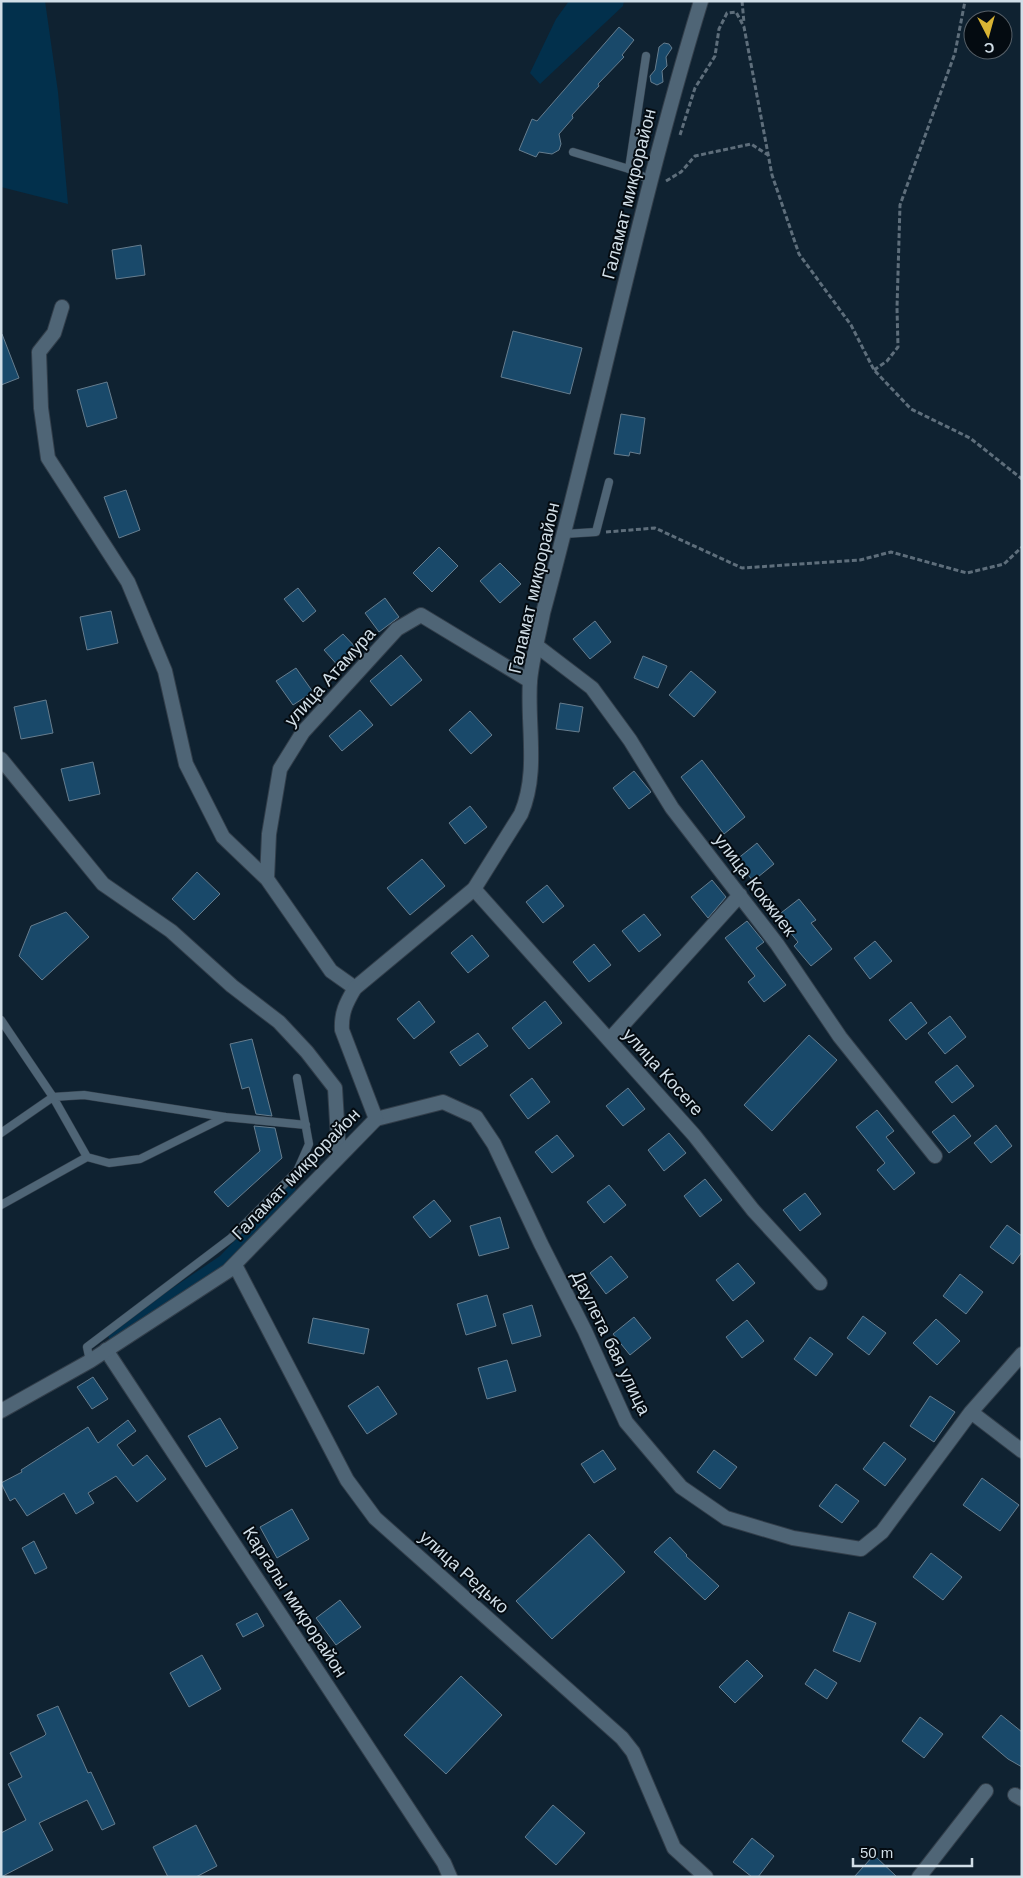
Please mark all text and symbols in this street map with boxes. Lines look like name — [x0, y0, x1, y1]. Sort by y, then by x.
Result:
north arrow — [963, 10, 1013, 60]
text: С — [983, 39, 995, 56]
street label: Галамат микрорайон — [598, 107, 660, 281]
street label: Галамат микрорайон — [505, 501, 563, 675]
street label: улица Атамура — [281, 623, 380, 730]
street label: улица Кокжиек — [710, 830, 800, 940]
street label: улица Косеге — [619, 1024, 707, 1120]
street label: Галамат микрорайон — [228, 1104, 364, 1244]
street label: Даулета бая улица — [567, 1268, 655, 1419]
street label: Каргалы микрорайон — [239, 1523, 351, 1681]
street label: улица Редько — [415, 1527, 513, 1617]
scale bar — [853, 1836, 972, 1868]
text: 50 m — [860, 1844, 893, 1861]

